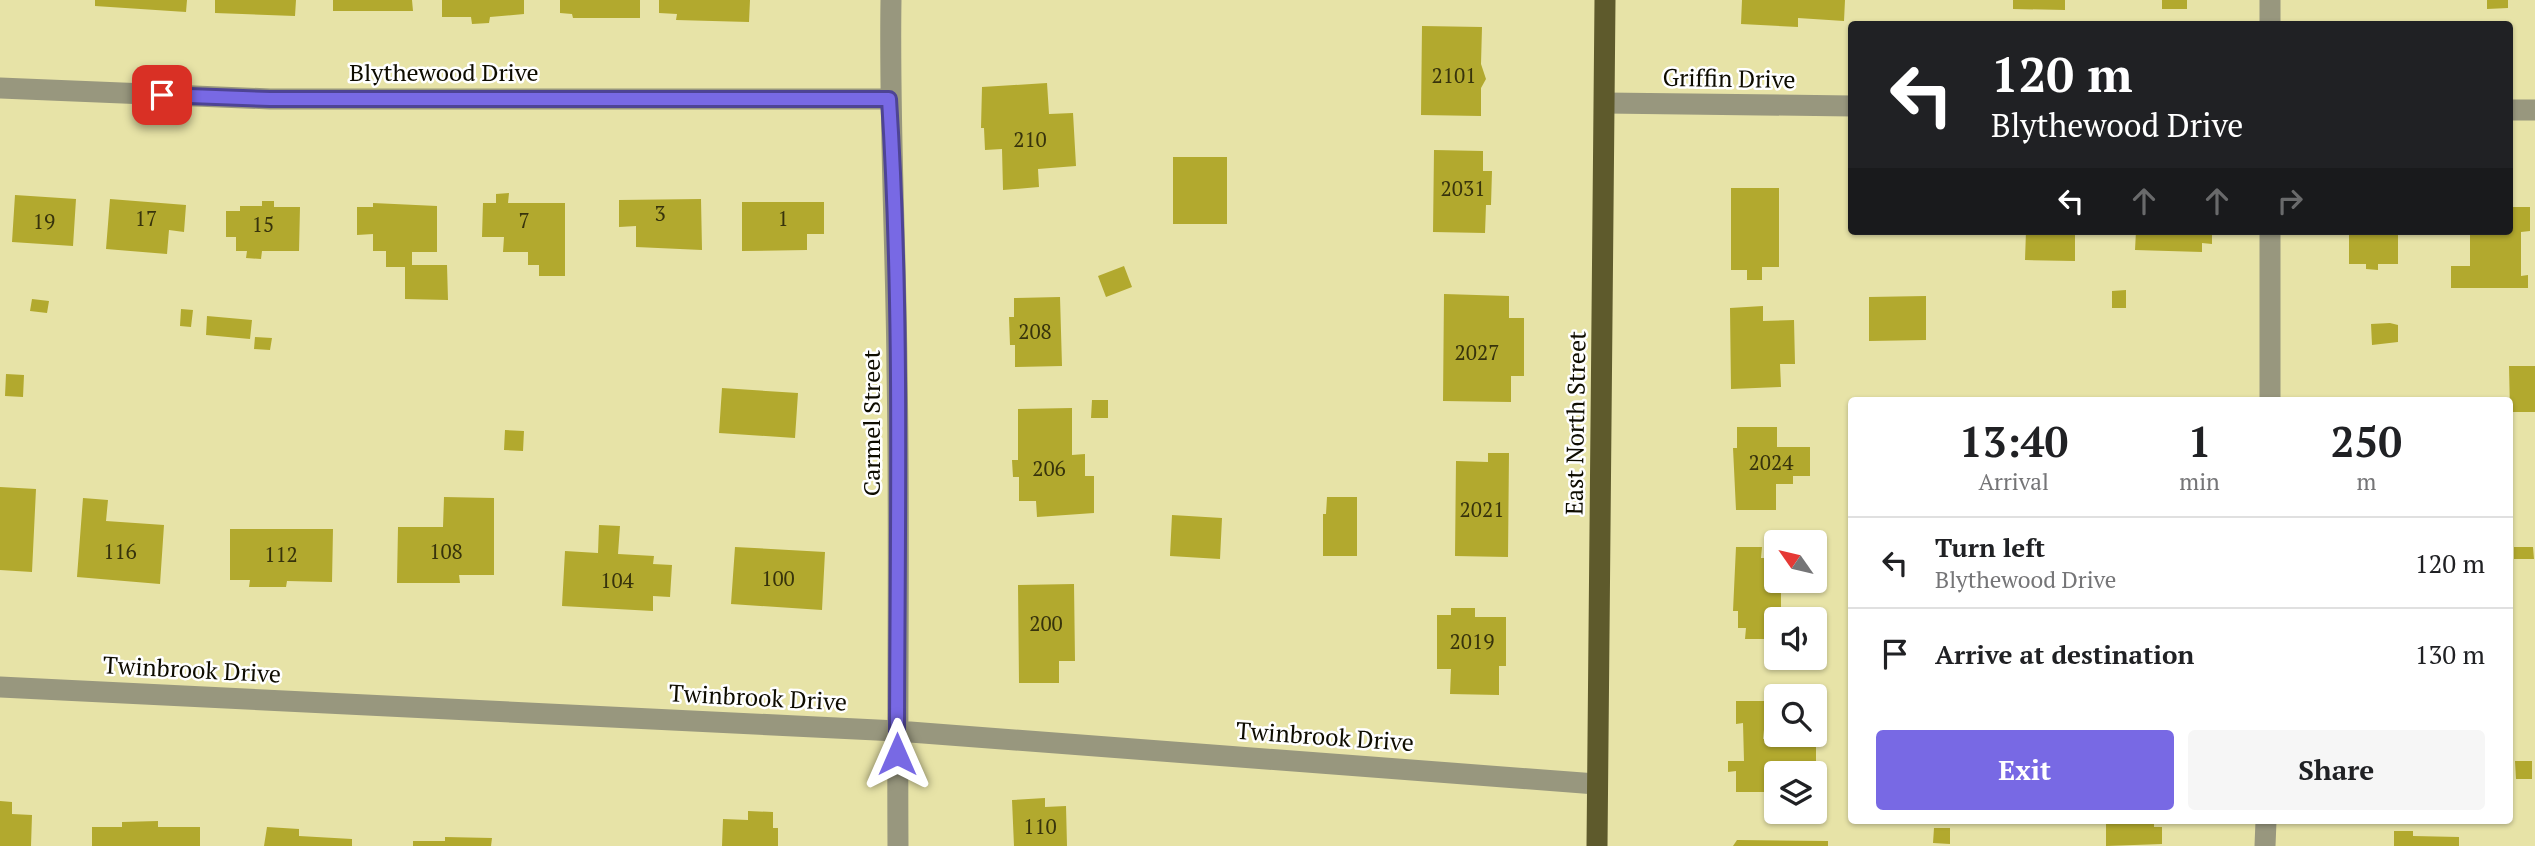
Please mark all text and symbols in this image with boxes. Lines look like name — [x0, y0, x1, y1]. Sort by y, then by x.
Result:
text: 120 m — [1991, 41, 2133, 106]
icon: left — [1876, 49, 1967, 140]
street label: Blythewood Drive — [349, 56, 539, 88]
house number: 2101 — [1432, 61, 1476, 89]
street label: Griffin Drive — [1662, 61, 1796, 95]
pin — [132, 65, 192, 125]
icon: arrive — [143, 76, 181, 114]
text: Blythewood Drive — [1991, 104, 2243, 146]
house number: 210 — [1013, 125, 1047, 153]
house number: 2031 — [1441, 174, 1485, 202]
icon: left — [2052, 182, 2090, 220]
icon: ahead — [2125, 182, 2163, 220]
icon: ahead — [2198, 182, 2236, 220]
icon: right — [2271, 182, 2309, 220]
house number: 3 — [654, 199, 666, 227]
house number: 17 — [135, 204, 157, 232]
house number: 1 — [777, 204, 789, 232]
house number: 7 — [518, 206, 530, 234]
house number: 19 — [33, 207, 55, 235]
house number: 15 — [252, 210, 274, 238]
house number: 208 — [1018, 317, 1052, 345]
street label: East North Street — [1557, 331, 1593, 515]
house number: 2027 — [1455, 338, 1499, 366]
street label: Carmel Street — [855, 350, 887, 496]
text: 13:40 — [1959, 413, 2068, 469]
text: 1 — [2188, 413, 2211, 469]
text: 250 — [2331, 413, 2402, 469]
house number: 2024 — [1749, 448, 1794, 476]
house number: 206 — [1032, 454, 1066, 482]
text: Arrival — [1978, 466, 2049, 497]
text: min — [2179, 466, 2220, 497]
text: m — [2356, 466, 2376, 497]
house number: 2021 — [1460, 495, 1504, 523]
north arrow — [1764, 530, 1827, 593]
map controls — [1764, 530, 1827, 824]
text: Turn left — [1935, 530, 2045, 564]
house number: 116 — [103, 537, 137, 565]
house number: 108 — [429, 537, 463, 565]
house number: 112 — [264, 540, 298, 568]
icon: left — [1876, 544, 1914, 582]
text: 120 m — [2415, 546, 2485, 580]
house number: 100 — [761, 564, 795, 592]
text: Blythewood Drive — [1935, 564, 2116, 595]
house number: 104 — [600, 566, 635, 594]
button: sound — [1764, 607, 1827, 670]
house number: 200 — [1029, 609, 1063, 637]
house number: 2019 — [1450, 627, 1494, 655]
icon: arrive — [1876, 635, 1914, 673]
text: Arrive at destination — [1935, 637, 2194, 671]
text: 130 m — [2415, 637, 2485, 671]
street label: Twinbrook Drive — [102, 648, 282, 690]
street label: Twinbrook Drive — [668, 676, 848, 718]
button: search — [1764, 684, 1827, 747]
street label: Twinbrook Drive — [1235, 714, 1415, 758]
position arrow — [860, 717, 934, 791]
button: Exit — [1876, 730, 2174, 810]
button: Share — [2188, 730, 2485, 810]
button: layers — [1764, 761, 1827, 824]
house number: 110 — [1023, 812, 1057, 840]

